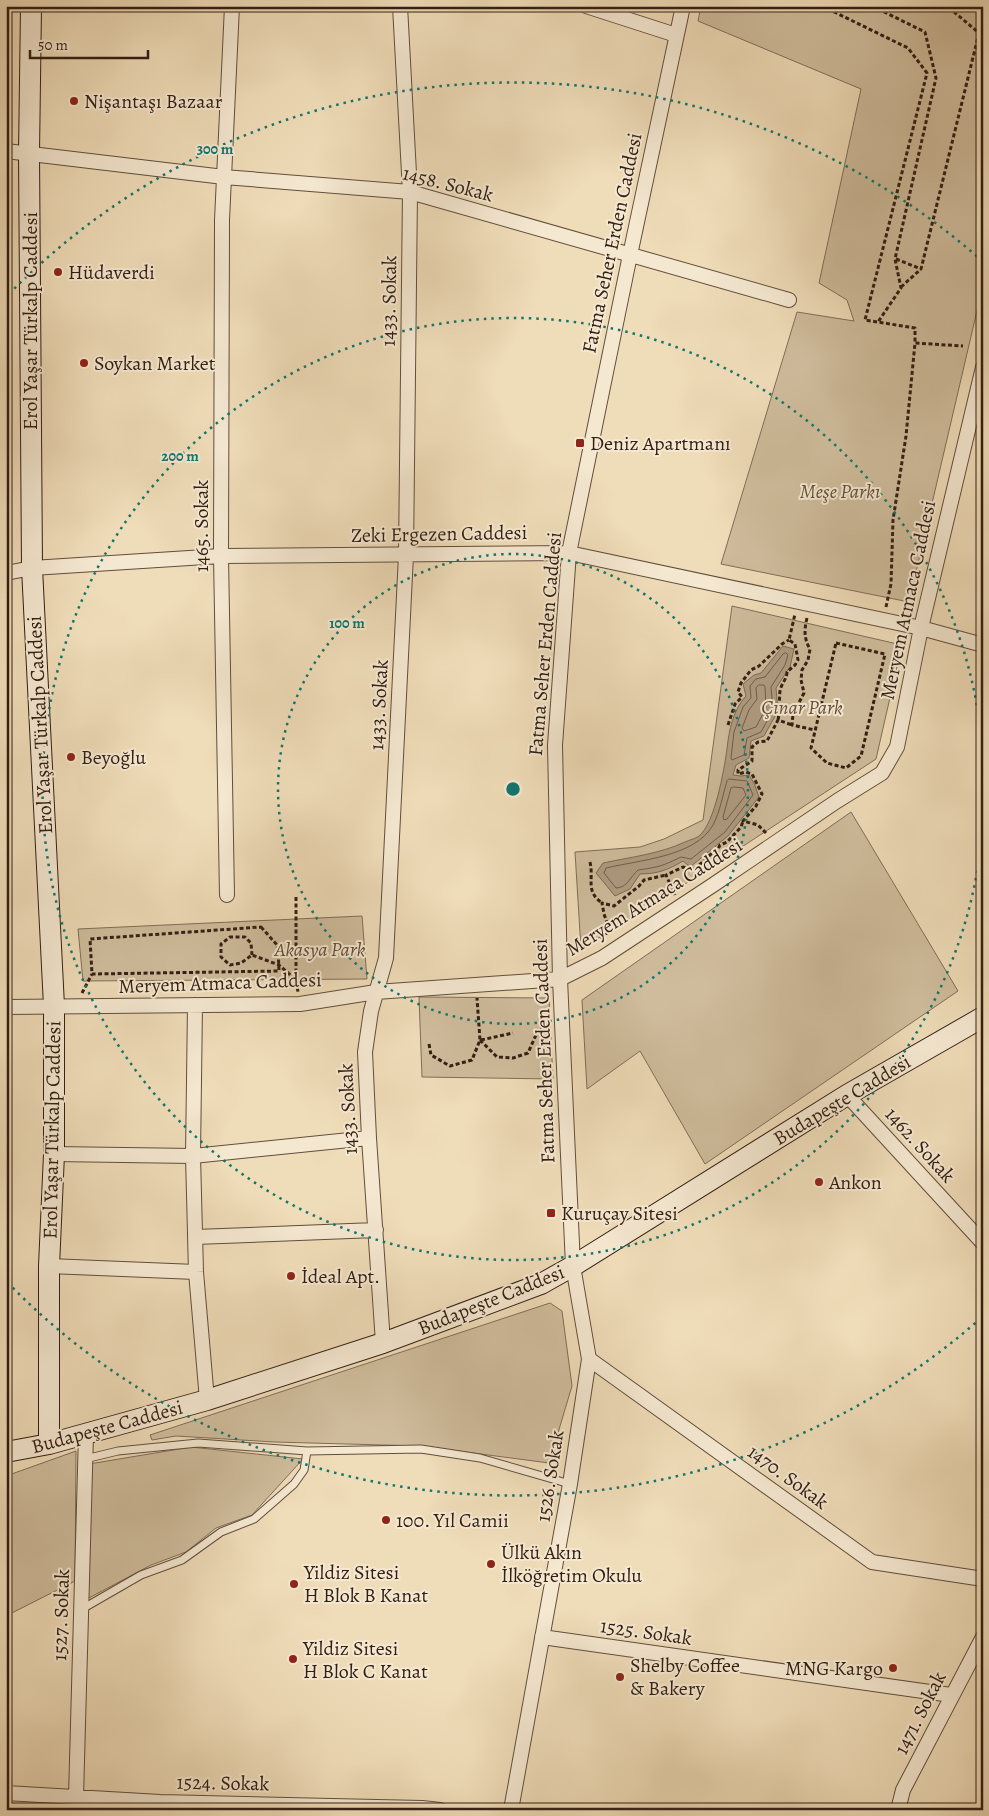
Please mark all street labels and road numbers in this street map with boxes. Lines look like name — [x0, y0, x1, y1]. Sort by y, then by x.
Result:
street label: Fatma Seher Erden Caddesi — [575, 130, 649, 356]
street label: 1458. Sokak — [400, 160, 496, 208]
street label: Erol Yaşar Türkalp Caddesi — [17, 212, 44, 430]
street label: 1433. Sokak — [375, 255, 403, 347]
street label: 1465. Sokak — [188, 480, 215, 572]
street label: Meryem Atmaca Caddesi — [874, 498, 942, 702]
street label: Zeki Ergezen Caddesi — [351, 519, 527, 549]
street label: Fatma Seher Erden Caddesi — [522, 531, 568, 757]
street label: Erol Yaşar Türkalp Caddesi — [21, 615, 59, 835]
street label: 1433. Sokak — [363, 659, 395, 751]
street label: Meryem Atmaca Caddesi — [561, 832, 747, 962]
street label: Fatma Seher Erden Caddesi — [527, 938, 561, 1164]
street label: Meryem Atmaca Caddesi — [118, 966, 322, 1000]
street label: Erol Yaşar Türkalp Caddesi — [37, 1021, 67, 1239]
street label: Budapeşte Caddesi — [768, 1048, 916, 1152]
street label: 1433. Sokak — [332, 1063, 364, 1155]
street label: 1462. Sokak — [879, 1101, 961, 1189]
street label: Budapeşte Caddesi — [414, 1258, 568, 1342]
street label: Budapeşte Caddesi — [28, 1394, 186, 1460]
street label: 1526. Sokak — [529, 1428, 571, 1524]
street label: 1470. Sokak — [742, 1439, 834, 1515]
street label: 1527. Sokak — [46, 1569, 76, 1661]
street label: 1525. Sokak — [598, 1612, 694, 1652]
street label: 1471. Sokak — [888, 1667, 952, 1759]
street label: 1524. Sokak — [176, 1769, 270, 1797]

